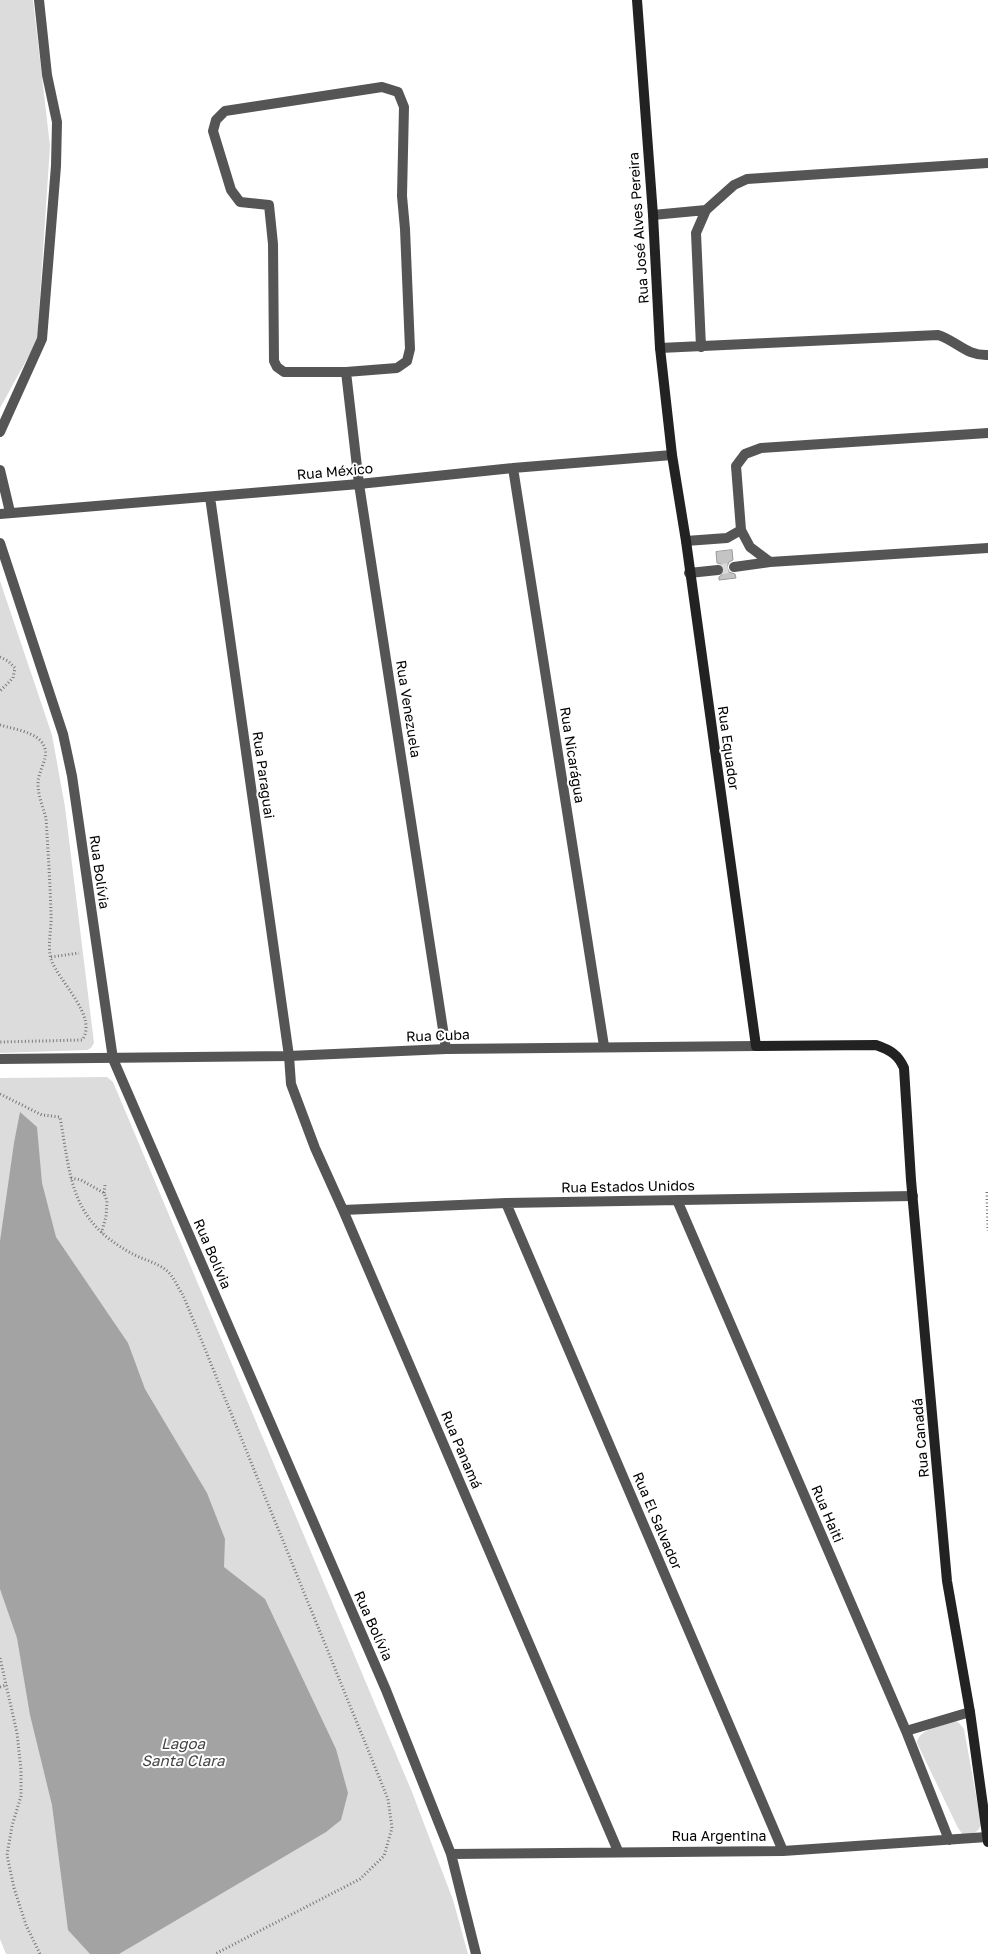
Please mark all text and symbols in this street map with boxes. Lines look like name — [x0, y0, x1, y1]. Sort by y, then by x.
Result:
street label: Rua José Alves Pereira — [625, 152, 653, 304]
street label: Rua México — [296, 460, 374, 484]
street label: Rua Venezuela — [392, 659, 424, 759]
street label: Rua Equador — [714, 705, 742, 791]
street label: Rua Nicarágua — [556, 706, 588, 804]
street label: Rua Paraguai — [249, 730, 277, 820]
street label: Rua Bolívia — [85, 834, 113, 910]
street label: Rua Cuba — [406, 1026, 470, 1046]
street label: Rua Estados Unidos — [561, 1177, 695, 1197]
street label: Rua Bolívia — [190, 1216, 234, 1292]
street label: Rua Canadá — [909, 1398, 933, 1478]
street label: Rua Panamá — [437, 1409, 485, 1491]
street label: Rua El Salvador — [629, 1470, 685, 1572]
street label: Rua Haiti — [807, 1483, 847, 1545]
street label: Rua Bolívia — [350, 1588, 396, 1664]
water label: Lagoa Santa Clara — [141, 1735, 225, 1770]
street label: Rua Argentina — [672, 1829, 766, 1845]

